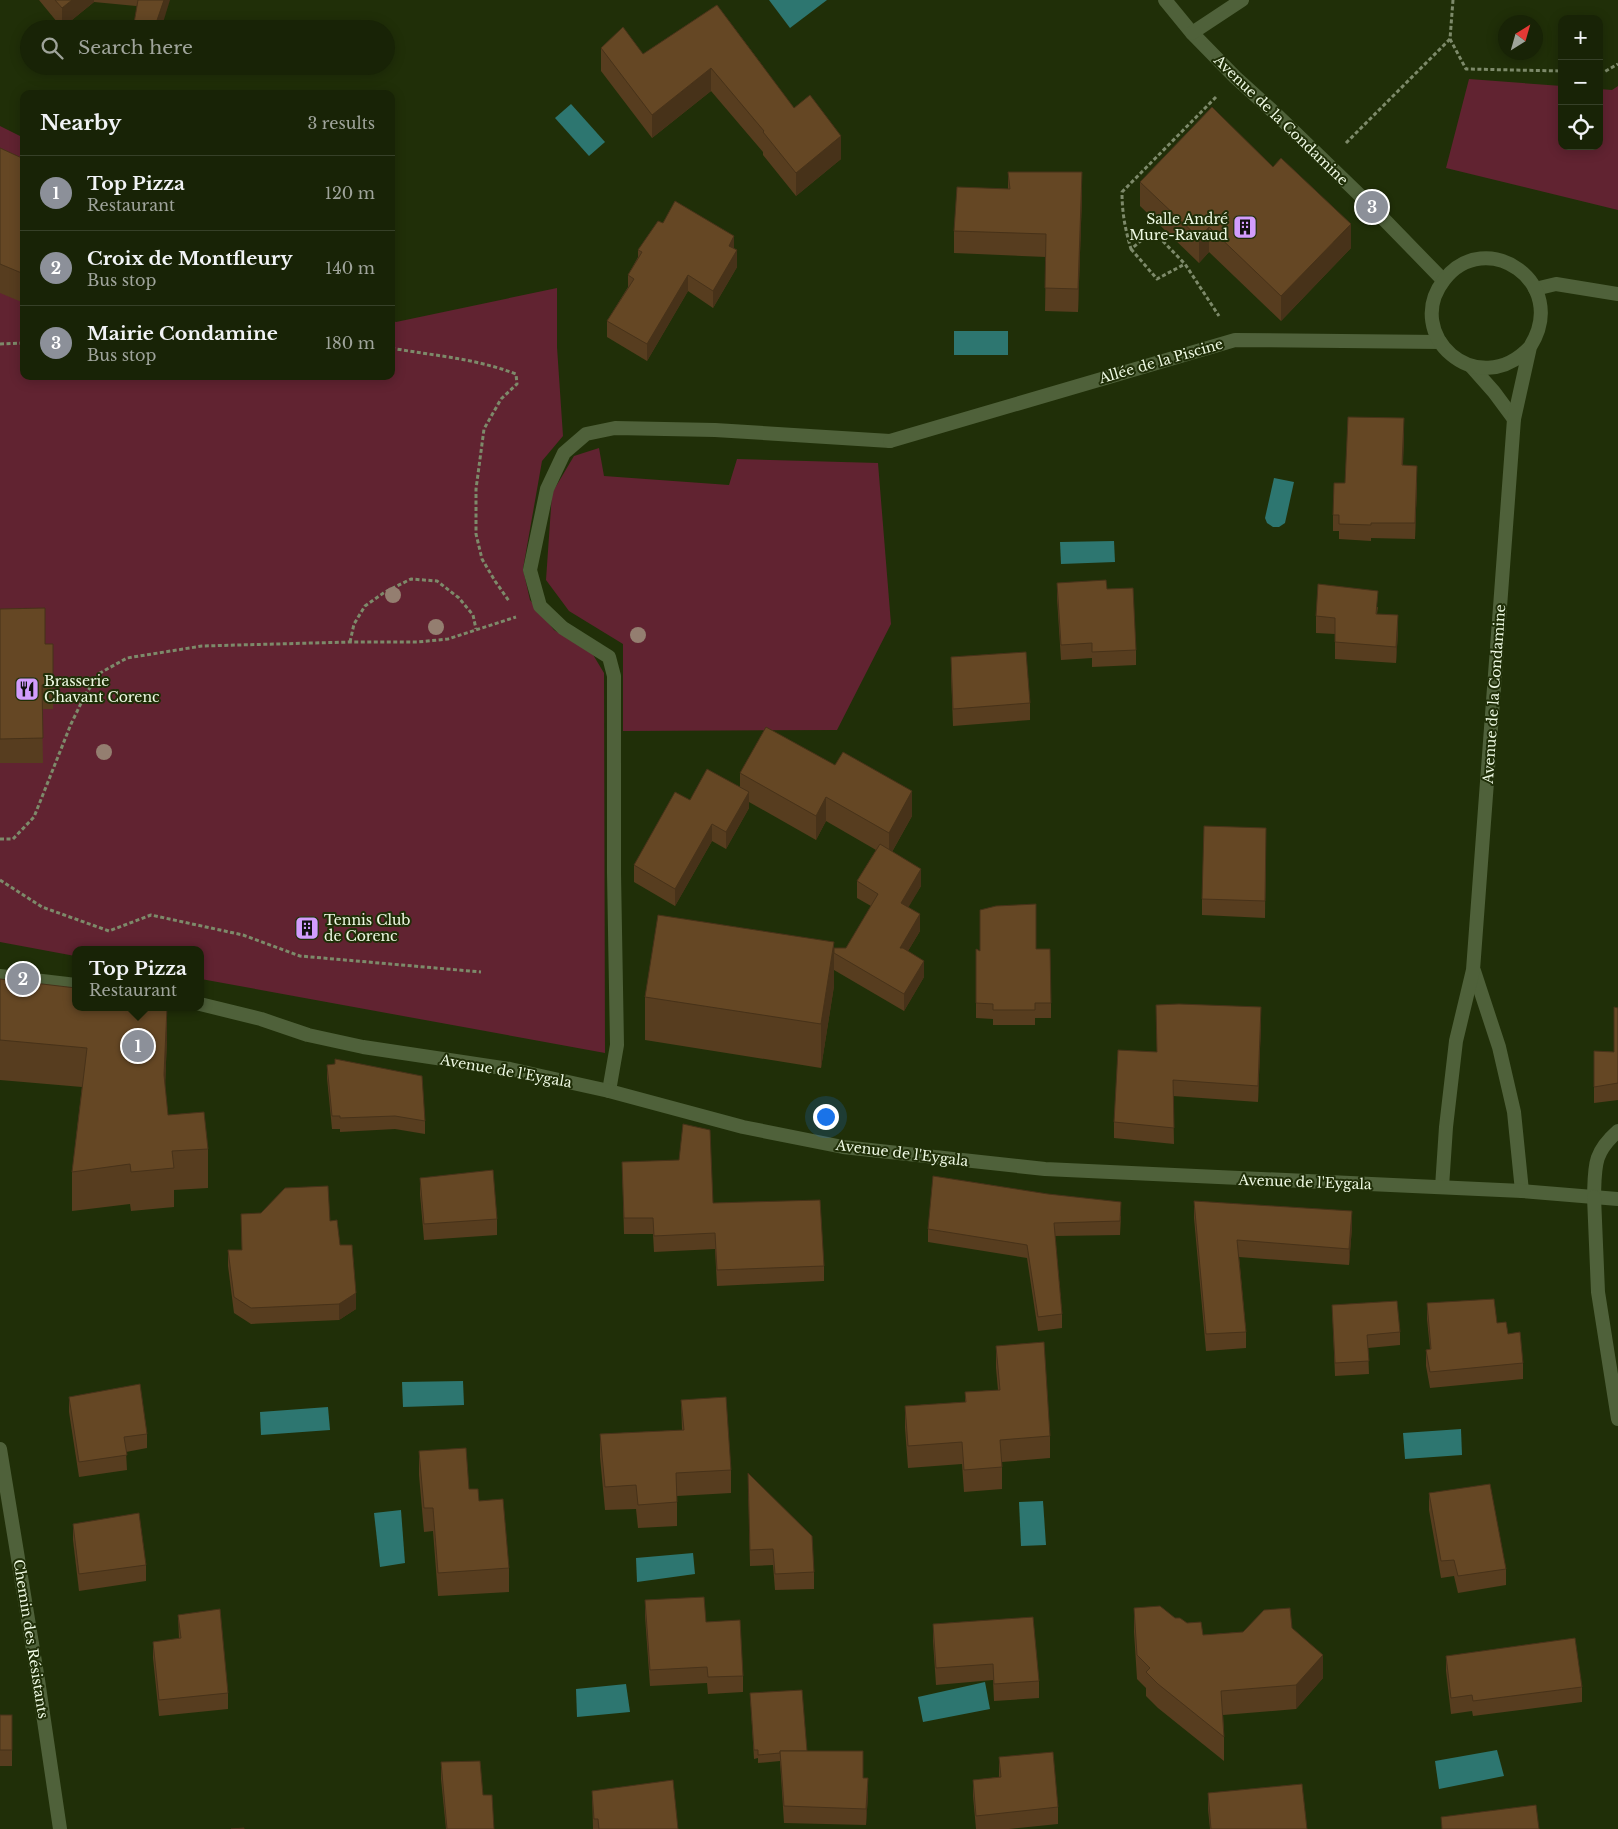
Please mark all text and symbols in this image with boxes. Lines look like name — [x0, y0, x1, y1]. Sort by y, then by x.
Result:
north arrow — [1498, 15, 1543, 60]
map controls — [1558, 15, 1603, 150]
button: + — [1558, 15, 1603, 60]
search box — [20, 20, 395, 75]
icon: search — [38, 34, 66, 62]
text: Search here — [78, 36, 193, 59]
street label: Avenue de la Condamine — [1209, 50, 1352, 189]
button: − — [1558, 60, 1603, 105]
button: locate — [1558, 105, 1603, 150]
text: Nearby — [40, 110, 121, 136]
text: 3 results — [307, 113, 375, 133]
text: Top Pizza — [87, 172, 185, 195]
text: 1 — [53, 183, 59, 203]
text: 120 m — [325, 183, 375, 203]
pin: 3 — [1356, 188, 1388, 226]
text: Restaurant — [87, 195, 175, 215]
place label: Salle André Mure-Ravaud — [1129, 210, 1229, 244]
building icon: Salle André Mure-Ravaud — [1232, 214, 1258, 240]
text: Croix de Montfleury — [87, 247, 293, 270]
text: 2 — [51, 258, 61, 278]
text: 140 m — [325, 258, 375, 278]
text: Bus stop — [87, 270, 156, 290]
text: Mairie Condamine — [87, 322, 278, 345]
text: 3 — [51, 333, 61, 353]
text: 180 m — [325, 333, 375, 353]
street label: Allée de la Piscine — [1096, 335, 1225, 388]
text: Bus stop — [87, 345, 156, 365]
street label: Avenue de la Condamine — [1479, 604, 1509, 785]
place label: Brasserie Chavant Corenc — [44, 672, 160, 706]
restaurant icon: Brasserie Chavant Corenc — [14, 676, 40, 702]
place label: Tennis Club de Corenc — [324, 911, 411, 945]
building icon: Tennis Club de Corenc — [294, 915, 320, 941]
popup — [72, 946, 204, 1011]
text: Top Pizza — [89, 957, 187, 980]
pin: 2 — [7, 960, 39, 998]
text: Restaurant — [89, 980, 177, 1000]
pin: 1 — [122, 1027, 154, 1065]
street label: Avenue de l'Eygala — [438, 1050, 574, 1091]
your location — [813, 1104, 839, 1130]
street label: Avenue de l'Eygala — [834, 1136, 970, 1170]
street label: Avenue de l'Eygala — [1237, 1171, 1372, 1193]
street label: Chemin des Résistants — [10, 1558, 52, 1720]

